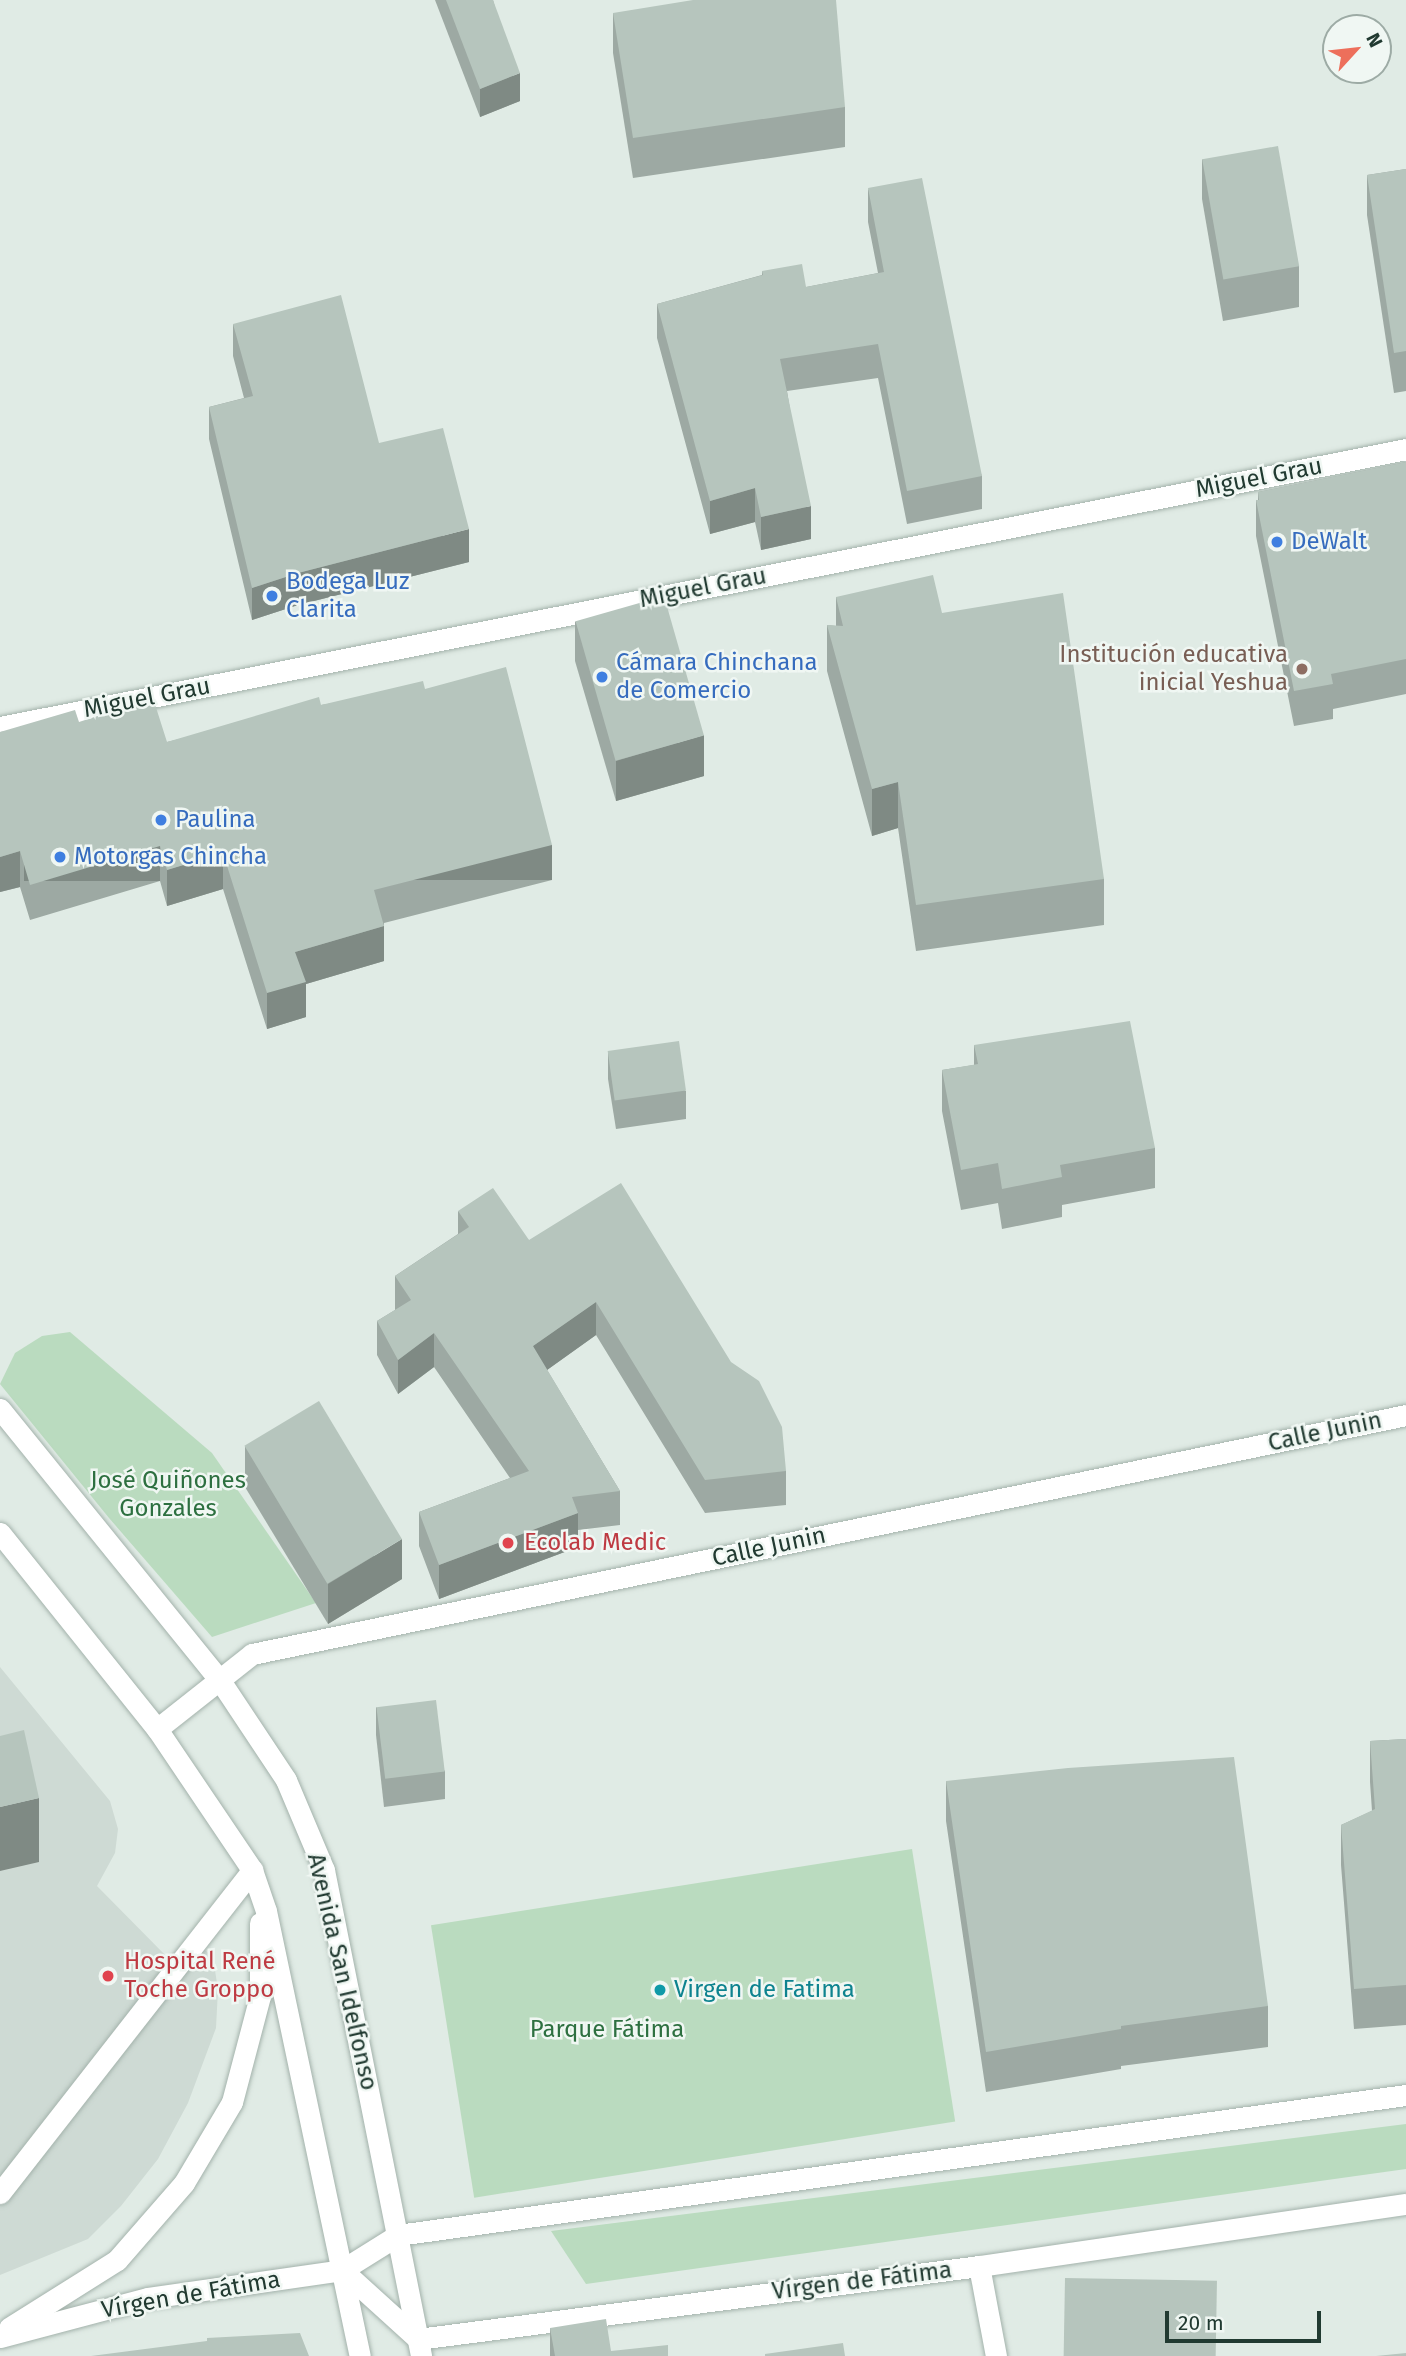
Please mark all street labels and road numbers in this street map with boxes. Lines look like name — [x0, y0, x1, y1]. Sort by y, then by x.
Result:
street label: Miguel Grau — [1193, 452, 1325, 504]
street label: Miguel Grau — [637, 562, 769, 614]
street label: Miguel Grau — [81, 672, 213, 724]
street label: Calle Junin — [1265, 1406, 1385, 1458]
street label: Calle Junin — [709, 1521, 829, 1573]
street label: Avenida San Idelfonso — [301, 1851, 383, 2093]
street label: Vírgen de Fátima — [770, 2256, 954, 2306]
street label: Vírgen de Fátima — [99, 2265, 283, 2325]

